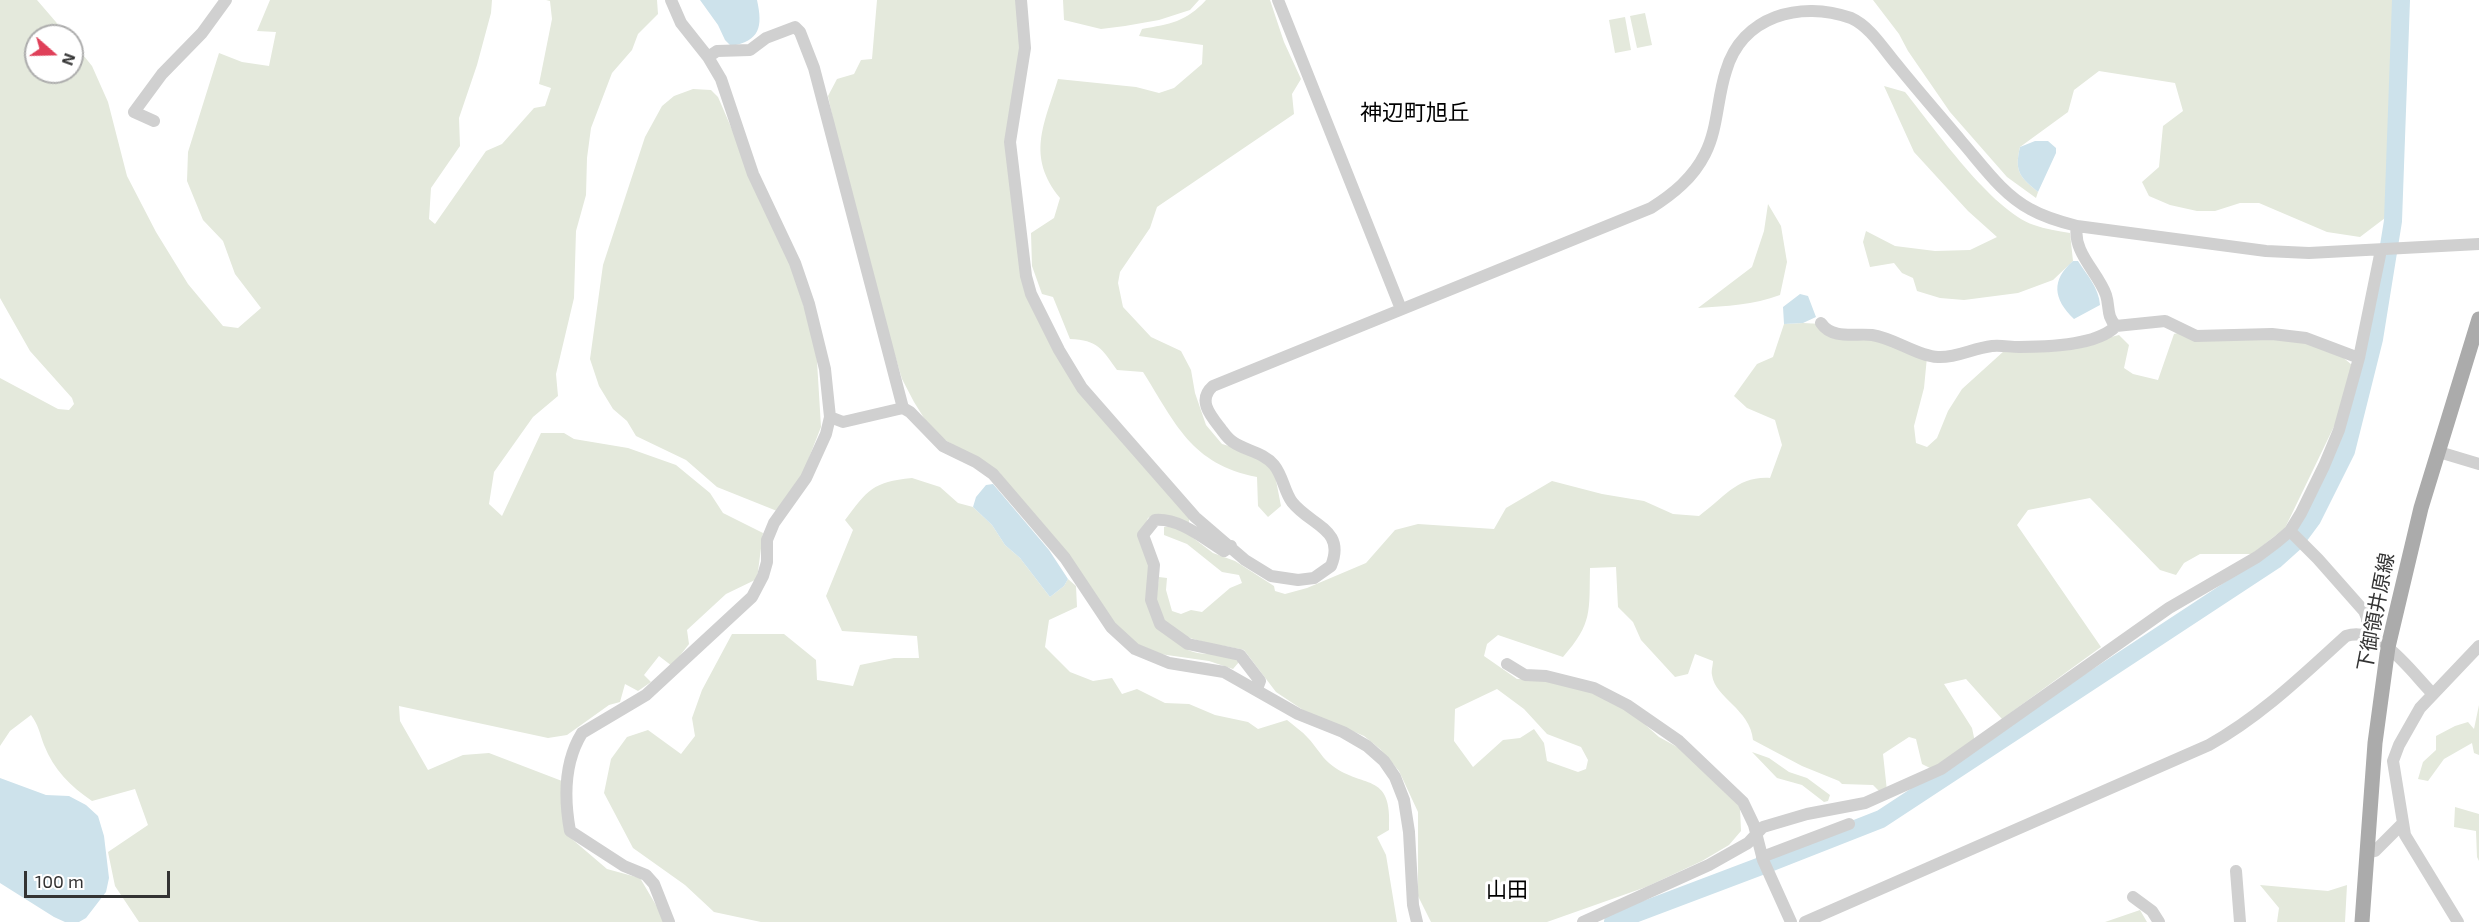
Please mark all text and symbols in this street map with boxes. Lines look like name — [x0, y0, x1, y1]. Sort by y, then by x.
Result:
north arrow — [24, 24, 84, 84]
text: N — [59, 51, 80, 68]
district label: 神辺町旭丘 — [1360, 100, 1470, 126]
street label: 下御領井原線 — [2353, 551, 2399, 673]
scale bar — [27, 859, 172, 897]
text: 100 m — [35, 870, 84, 892]
district label: 山田 — [1486, 877, 1528, 903]

